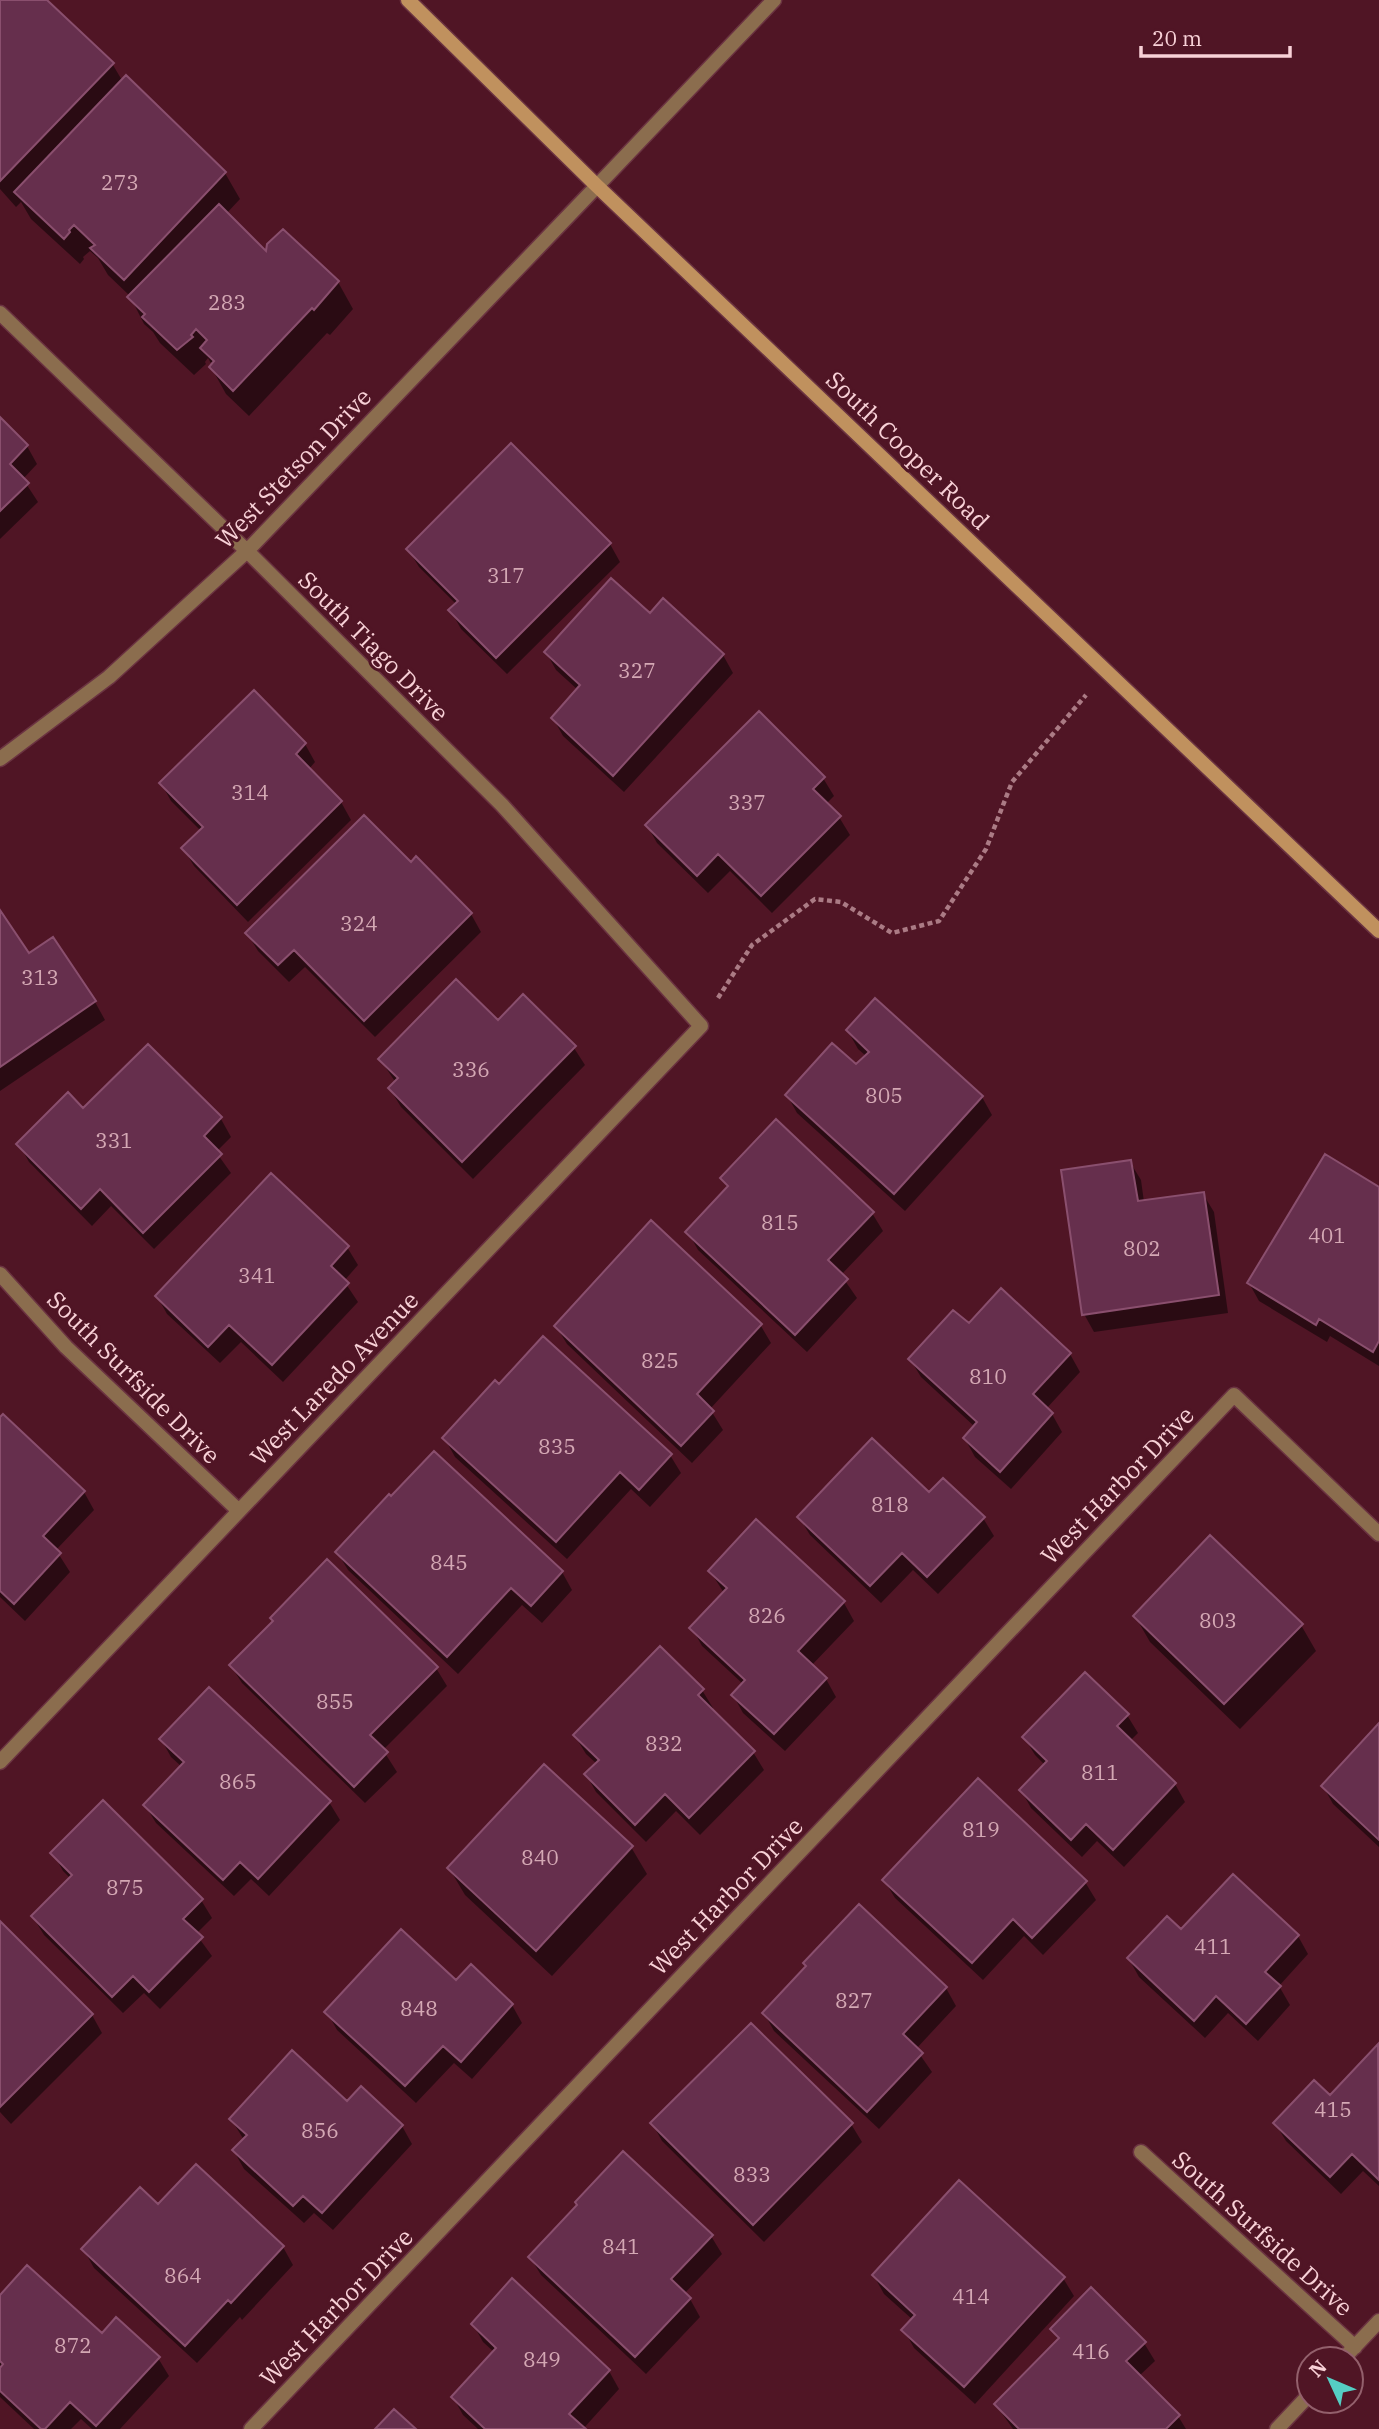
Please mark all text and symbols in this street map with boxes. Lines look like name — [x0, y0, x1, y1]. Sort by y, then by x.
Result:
scale bar — [1141, 14, 1290, 58]
text: 20 m — [1152, 24, 1202, 52]
house number: 273 — [101, 168, 139, 196]
house number: 283 — [208, 288, 246, 316]
street label: South Cooper Road — [819, 364, 997, 536]
street label: West Stetson Drive — [208, 381, 378, 555]
house number: 317 — [487, 561, 525, 589]
street label: South Tiago Drive — [292, 564, 456, 728]
house number: 327 — [618, 656, 656, 684]
house number: 314 — [231, 778, 269, 806]
house number: 337 — [728, 788, 766, 816]
house number: 324 — [340, 909, 378, 937]
house number: 313 — [21, 963, 59, 991]
house number: 336 — [452, 1055, 490, 1083]
house number: 805 — [865, 1081, 903, 1109]
house number: 331 — [95, 1126, 133, 1154]
house number: 815 — [761, 1208, 799, 1236]
house number: 401 — [1308, 1221, 1346, 1249]
house number: 802 — [1123, 1234, 1161, 1262]
house number: 341 — [238, 1261, 276, 1289]
street label: South Surfside Drive — [40, 1283, 228, 1471]
street label: West Laredo Avenue — [243, 1284, 425, 1472]
house number: 825 — [641, 1346, 679, 1374]
house number: 810 — [969, 1362, 1007, 1390]
street label: West Harbor Drive — [1033, 1399, 1201, 1571]
house number: 835 — [538, 1432, 576, 1460]
house number: 818 — [871, 1490, 909, 1518]
house number: 845 — [430, 1548, 468, 1576]
house number: 826 — [748, 1601, 786, 1629]
house number: 803 — [1199, 1606, 1237, 1634]
house number: 855 — [316, 1687, 354, 1715]
house number: 832 — [645, 1729, 683, 1757]
house number: 811 — [1081, 1758, 1119, 1786]
house number: 865 — [219, 1767, 257, 1795]
street label: West Harbor Drive — [642, 1810, 810, 1982]
house number: 819 — [962, 1815, 1000, 1843]
house number: 840 — [521, 1843, 559, 1871]
house number: 875 — [106, 1873, 144, 1901]
house number: 411 — [1194, 1932, 1232, 1960]
house number: 827 — [835, 1986, 873, 2014]
house number: 848 — [400, 1994, 438, 2022]
house number: 415 — [1314, 2095, 1352, 2123]
house number: 856 — [301, 2116, 339, 2144]
street label: South Surfside Drive — [1166, 2143, 1360, 2323]
house number: 833 — [733, 2160, 771, 2188]
street label: West Harbor Drive — [252, 2221, 420, 2393]
house number: 841 — [602, 2232, 640, 2260]
house number: 864 — [164, 2261, 202, 2289]
house number: 414 — [952, 2282, 990, 2310]
house number: 872 — [54, 2331, 92, 2359]
house number: 416 — [1072, 2337, 1110, 2365]
house number: 849 — [523, 2345, 561, 2373]
north arrow — [1295, 2345, 1365, 2415]
text: N — [1304, 2354, 1332, 2382]

